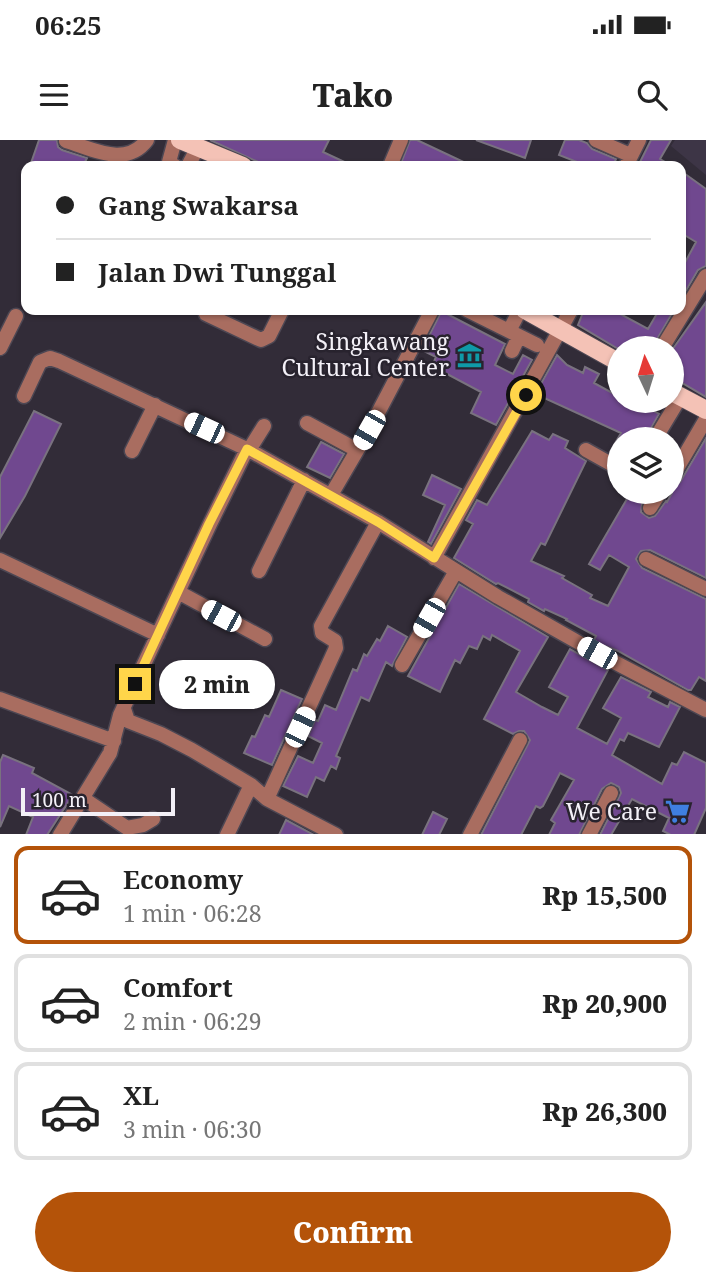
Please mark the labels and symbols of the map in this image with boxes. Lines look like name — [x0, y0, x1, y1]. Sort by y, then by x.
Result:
place label: Singkawang Cultural Center — [282, 325, 450, 383]
north arrow — [607, 336, 684, 413]
museum icon: Singkawang Cultural Center — [455, 341, 483, 369]
route start — [510, 379, 542, 411]
car — [350, 407, 389, 453]
car — [181, 410, 228, 446]
car — [410, 595, 449, 641]
car — [198, 597, 245, 635]
car — [574, 634, 621, 672]
callout: 2 min — [160, 660, 275, 708]
route end — [119, 668, 151, 700]
car — [282, 704, 319, 750]
scale bar — [21, 786, 175, 817]
place label: We Care — [566, 795, 657, 827]
supermarket icon: We Care — [663, 798, 691, 826]

